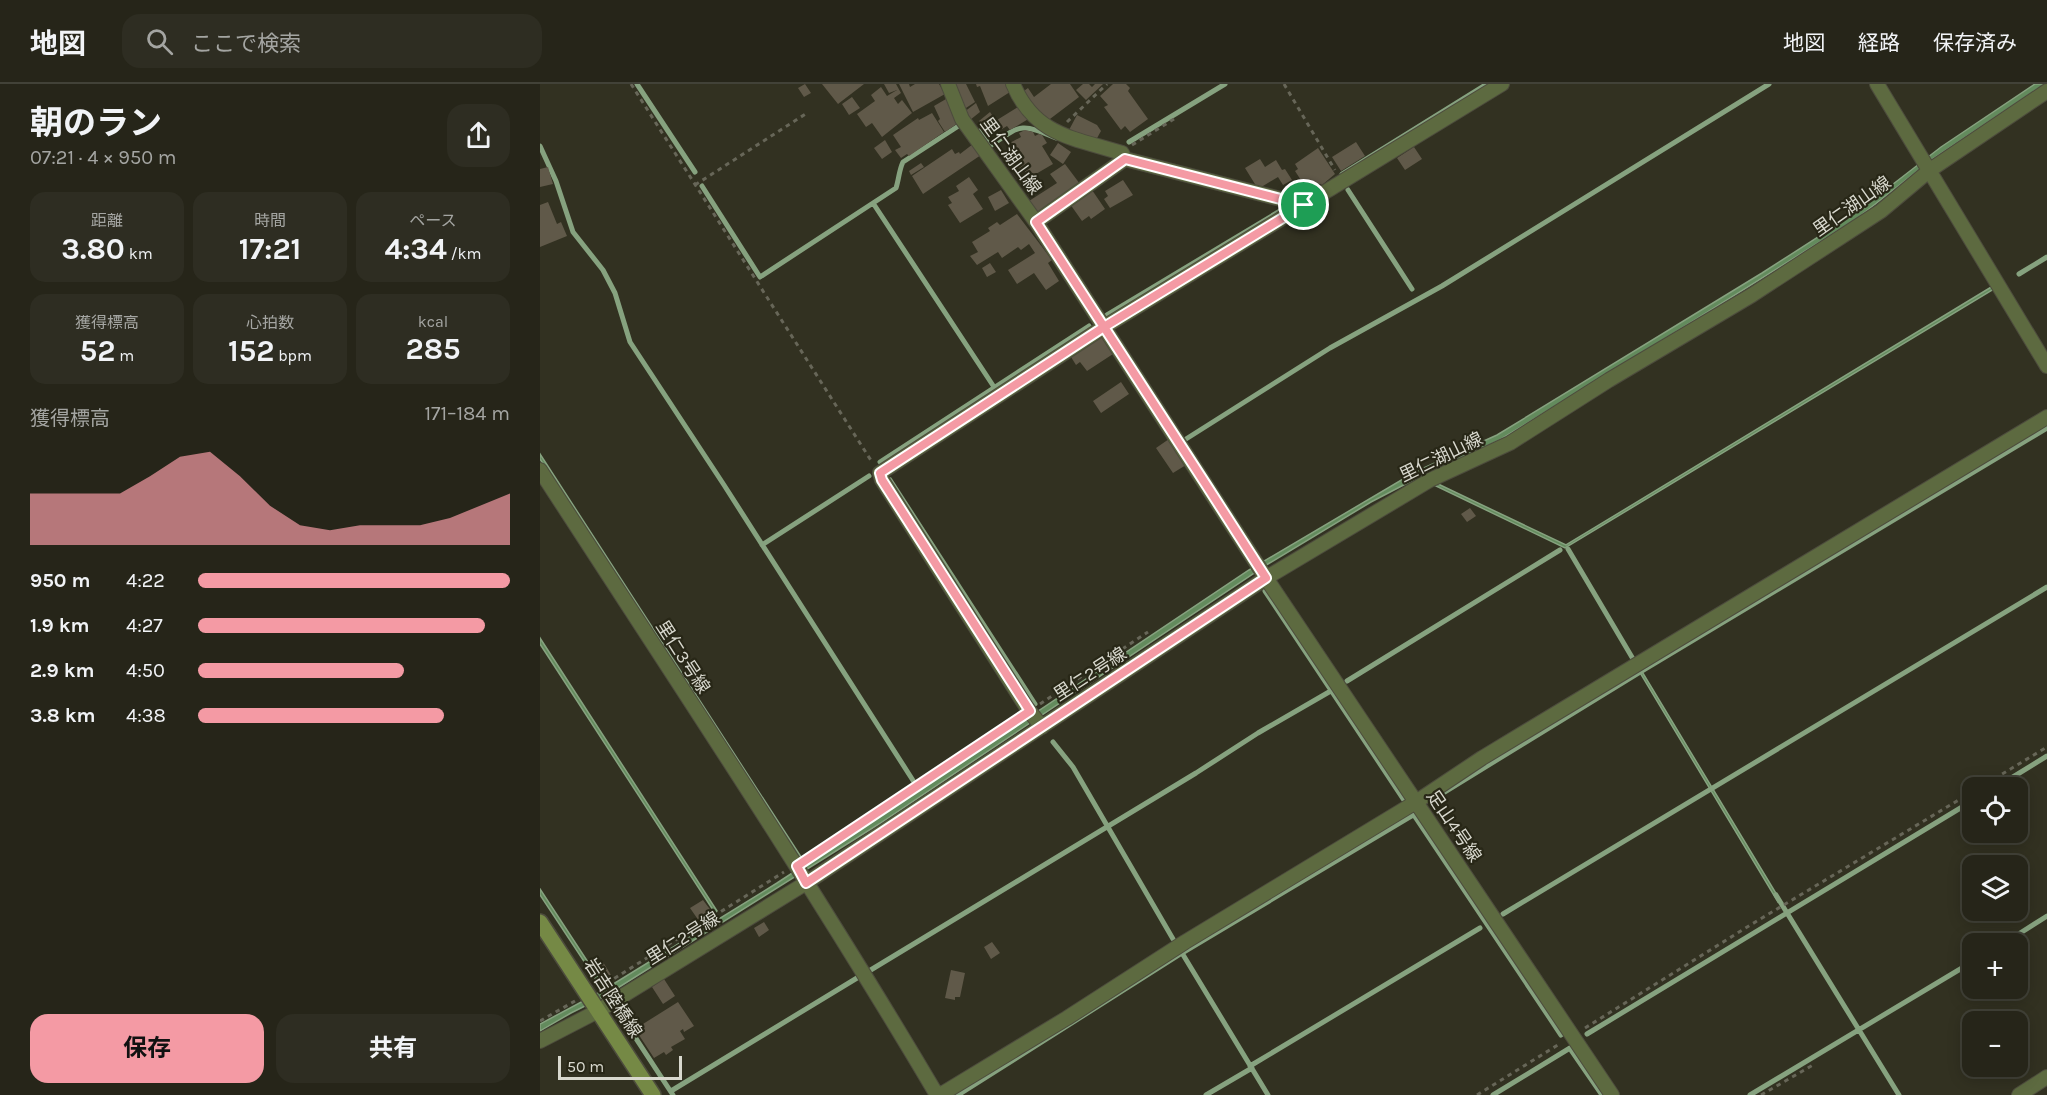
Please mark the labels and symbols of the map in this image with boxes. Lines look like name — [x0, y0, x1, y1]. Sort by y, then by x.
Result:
street label: 里仁湖山線 — [976, 113, 1046, 199]
street label: 里仁湖山線 — [1809, 171, 1895, 241]
pin — [1278, 179, 1329, 230]
street label: 里仁湖山線 — [1396, 427, 1486, 487]
street label: 里仁3号線 — [651, 616, 715, 698]
street label: 里仁2号線 — [1049, 642, 1131, 706]
street label: 足山4号線 — [1422, 786, 1486, 866]
street label: 里仁2号線 — [642, 907, 724, 969]
street label: 岩吉陸橋線 — [579, 954, 647, 1042]
scale bar — [558, 1053, 682, 1080]

